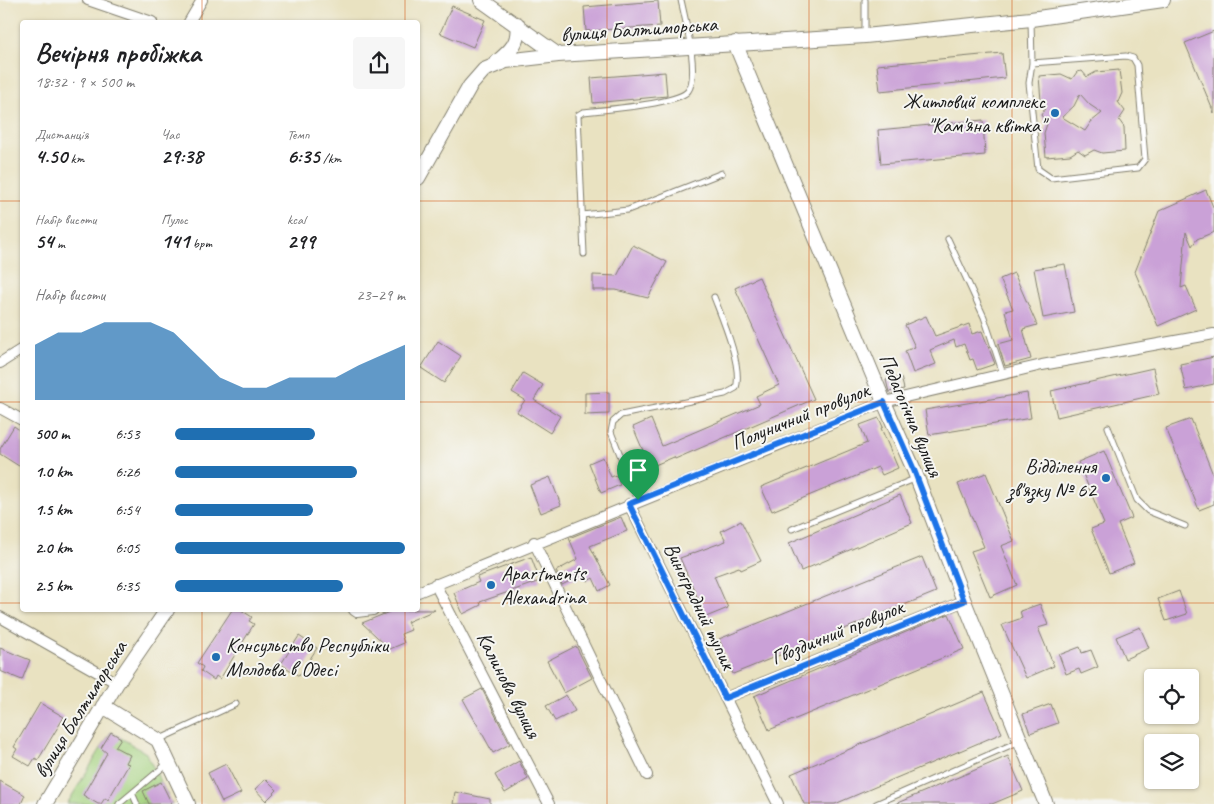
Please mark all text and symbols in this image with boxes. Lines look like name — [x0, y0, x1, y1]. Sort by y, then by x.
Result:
street label: вулиця Балтиморська — [560, 10, 720, 47]
text: Вечірня пробіжка — [35, 35, 201, 70]
button: share — [353, 37, 405, 89]
text: 18:32 · 9 × 500 m — [35, 72, 134, 92]
place label: Житловий комплекс "Кам'яна квітка" — [903, 88, 1049, 138]
marker: Житловий комплекс "Кам'яна квітка" — [1049, 107, 1061, 119]
text: Дистанція — [35, 126, 88, 143]
text: Час — [161, 126, 179, 143]
text: Темп — [287, 126, 310, 143]
text: 4.50 — [35, 143, 67, 169]
text: 29:38 — [161, 143, 203, 169]
text: 6:35 — [287, 143, 320, 169]
text: km — [67, 150, 84, 167]
text: /km — [320, 150, 341, 167]
text: Набір висоти — [35, 211, 96, 228]
text: Пульс — [161, 211, 188, 228]
text: kcal — [287, 211, 306, 228]
text: 54 — [35, 228, 54, 254]
text: 141 — [161, 228, 189, 254]
text: 299 — [287, 228, 315, 254]
text: m — [54, 235, 65, 252]
text: bpm — [189, 235, 212, 252]
text: Набір висоти — [35, 285, 105, 305]
text: 23–29 m — [356, 285, 405, 305]
street label: Педагогічна вулиця — [873, 349, 949, 482]
street label: Полуничний провулок — [727, 376, 875, 456]
text: 500 m — [35, 424, 69, 444]
text: 6:53 — [115, 424, 140, 444]
pin — [617, 449, 659, 500]
place label: Відділення зв'язку № 62 — [1005, 453, 1098, 504]
icon: arrive — [624, 456, 652, 484]
text: 1.0 km — [35, 462, 72, 482]
text: 6:26 — [115, 462, 140, 482]
marker: Відділення зв'язку № 62 — [1100, 472, 1112, 484]
text: 1.5 km — [35, 500, 72, 520]
text: 6:54 — [115, 500, 140, 520]
text: 2.0 km — [35, 538, 72, 558]
text: 6:05 — [115, 538, 140, 558]
street label: Виноградний тупик — [658, 538, 743, 675]
place label: Apartments Alexandrina — [501, 560, 587, 610]
text: 2.5 km — [35, 576, 72, 596]
text: 6:35 — [115, 576, 140, 596]
marker: Apartments Alexandrina — [485, 579, 497, 591]
street label: Гвоздичний провулок — [767, 593, 909, 670]
street label: Калинова вулиця — [471, 627, 548, 744]
place label: Консульство Республіки Молдова в Одесі — [226, 632, 389, 682]
street label: вулиця Балтиморська — [27, 634, 134, 782]
marker: Консульство Республіки Молдова в Одесі — [210, 651, 222, 663]
map controls — [1144, 669, 1199, 789]
button: locate — [1144, 669, 1199, 724]
button: layers — [1144, 734, 1199, 789]

